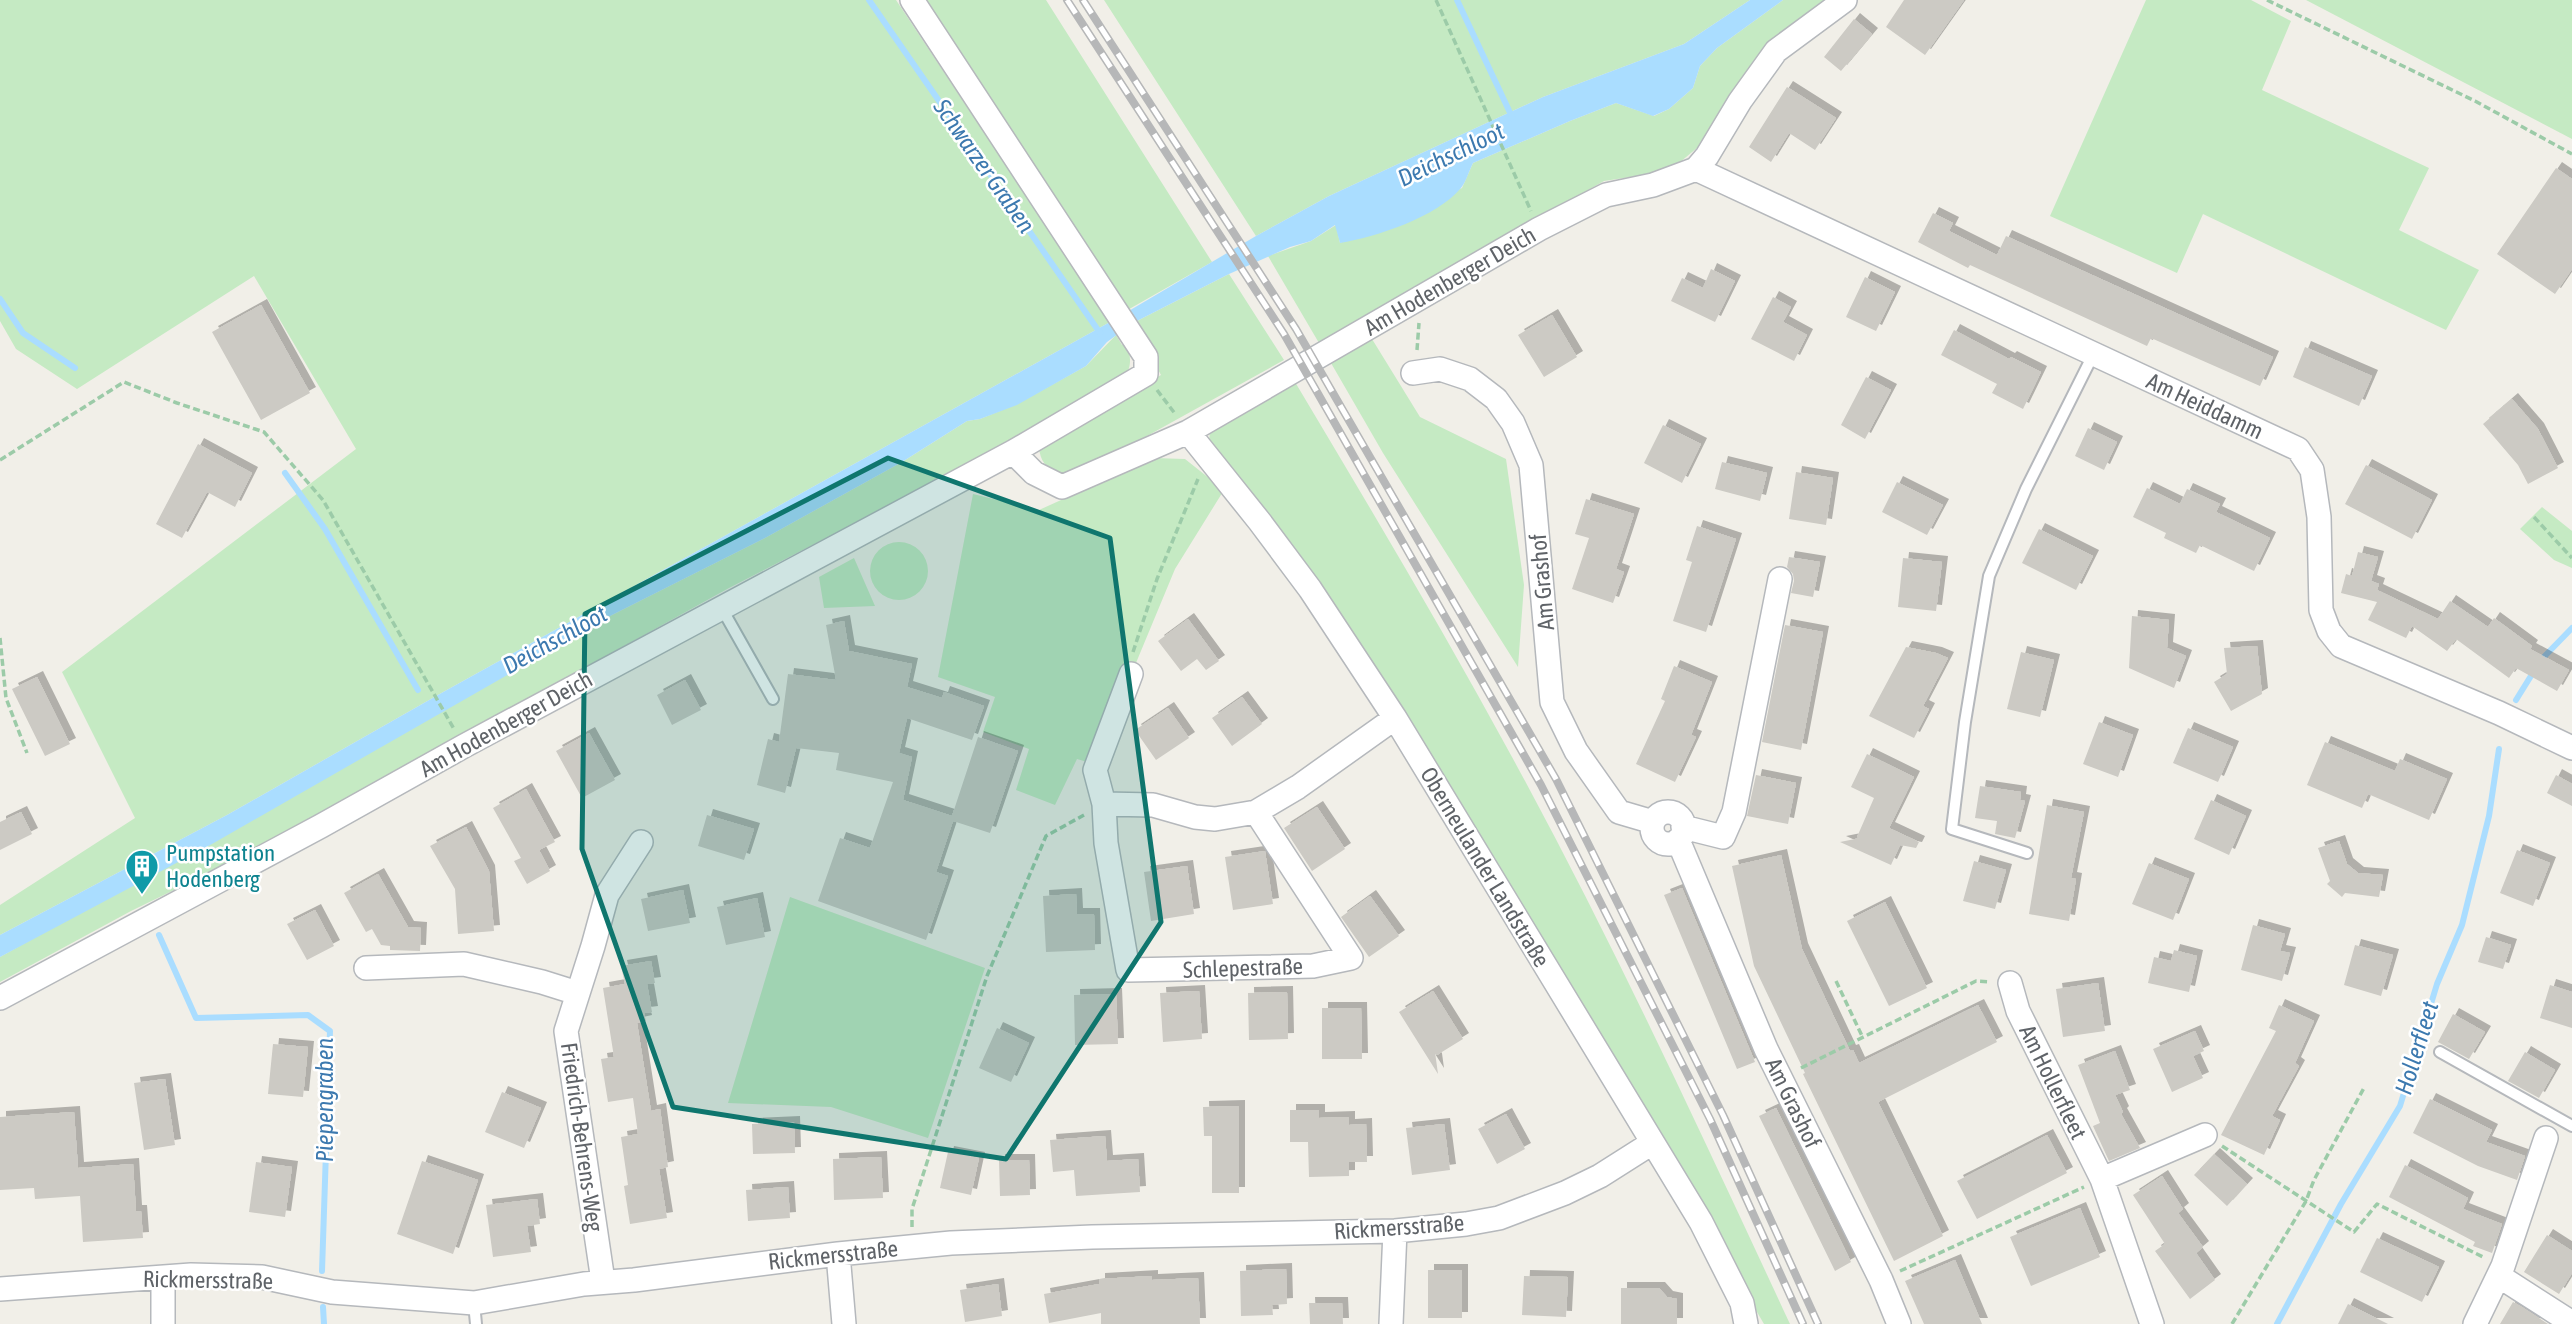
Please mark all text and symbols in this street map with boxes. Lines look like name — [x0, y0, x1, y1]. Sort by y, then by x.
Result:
water label: Schwarzer Graben — [928, 93, 1041, 238]
water label: Deichschloot — [1393, 117, 1508, 192]
street label: Am Hodenberger Deich — [1360, 221, 1540, 341]
street label: Am Heiddamm — [2143, 368, 2267, 444]
street label: Am Grashof — [1525, 533, 1559, 631]
water label: Deichschloot — [498, 600, 612, 679]
street label: Am Hodenberger Deich — [415, 666, 597, 782]
street label: Oberneulander Landstraße — [1415, 763, 1555, 971]
place label: Pumpstation Hodenberg — [166, 840, 275, 892]
building icon: Pumpstation Hodenberg — [123, 847, 161, 896]
street label: Schlepestraße — [1183, 953, 1303, 983]
water label: Hollerfleet — [2390, 998, 2444, 1098]
street label: Am Hollerfleet — [2014, 1021, 2092, 1143]
water label: Piepengraben — [311, 1037, 338, 1162]
street label: Friedrich-Behrens-Weg — [556, 1041, 608, 1233]
street label: Am Grashof — [1760, 1054, 1826, 1152]
street label: Rickmersstraße — [1333, 1209, 1465, 1245]
street label: Rickmersstraße — [767, 1235, 899, 1275]
street label: Rickmersstraße — [143, 1266, 273, 1294]

